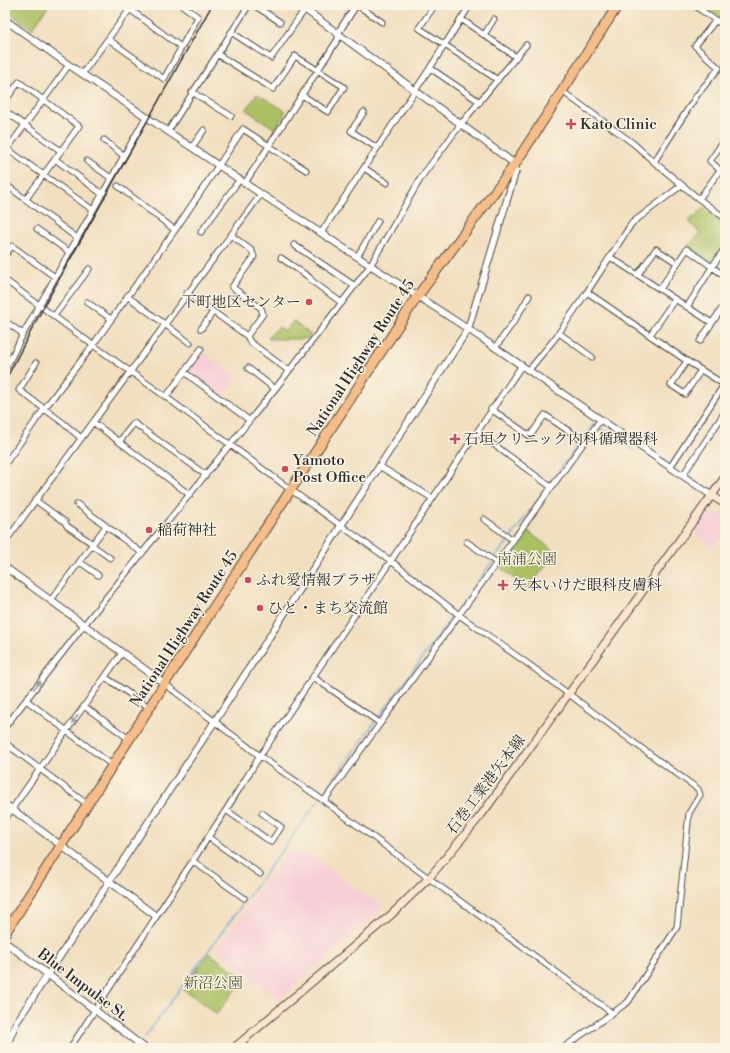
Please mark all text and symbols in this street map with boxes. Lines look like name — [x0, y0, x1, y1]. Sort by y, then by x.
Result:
place label: Kato Clinic — [580, 115, 657, 134]
marker: Kato Clinic — [565, 118, 577, 130]
street label: National Highway Route 45 — [303, 276, 419, 440]
place label: 下町地区センター — [182, 293, 301, 312]
marker: 下町地区センター — [304, 297, 314, 307]
place label: 石垣クリニック内科循環器科 — [464, 430, 658, 449]
marker: 石垣クリニック内科循環器科 — [449, 433, 461, 445]
place label: Yamoto Post Office — [292, 451, 366, 487]
marker: Yamoto Post Office — [280, 464, 290, 474]
place label: 稲荷神社 — [157, 521, 217, 540]
marker: 稲荷神社 — [144, 525, 154, 535]
street label: National Highway Route 45 — [126, 547, 242, 711]
park label: 南浦公園 — [497, 550, 557, 569]
place label: ふれ愛情報プラザ — [256, 571, 376, 590]
marker: ふれ愛情報プラザ — [243, 575, 253, 585]
place label: 矢本いけだ眼科皮膚科 — [512, 576, 662, 595]
marker: 矢本いけだ眼科皮膚科 — [497, 579, 509, 591]
place label: ひと・まち交流館 — [268, 599, 388, 618]
marker: ひと・まち交流館 — [255, 603, 265, 613]
one-way arrow — [33, 680, 41, 690]
one-way arrow — [71, 714, 79, 724]
street label: 石巻工業港矢本線 — [442, 731, 530, 839]
street label: Blue Impulse St. — [33, 944, 132, 1025]
park label: 新沼公園 — [183, 974, 243, 993]

